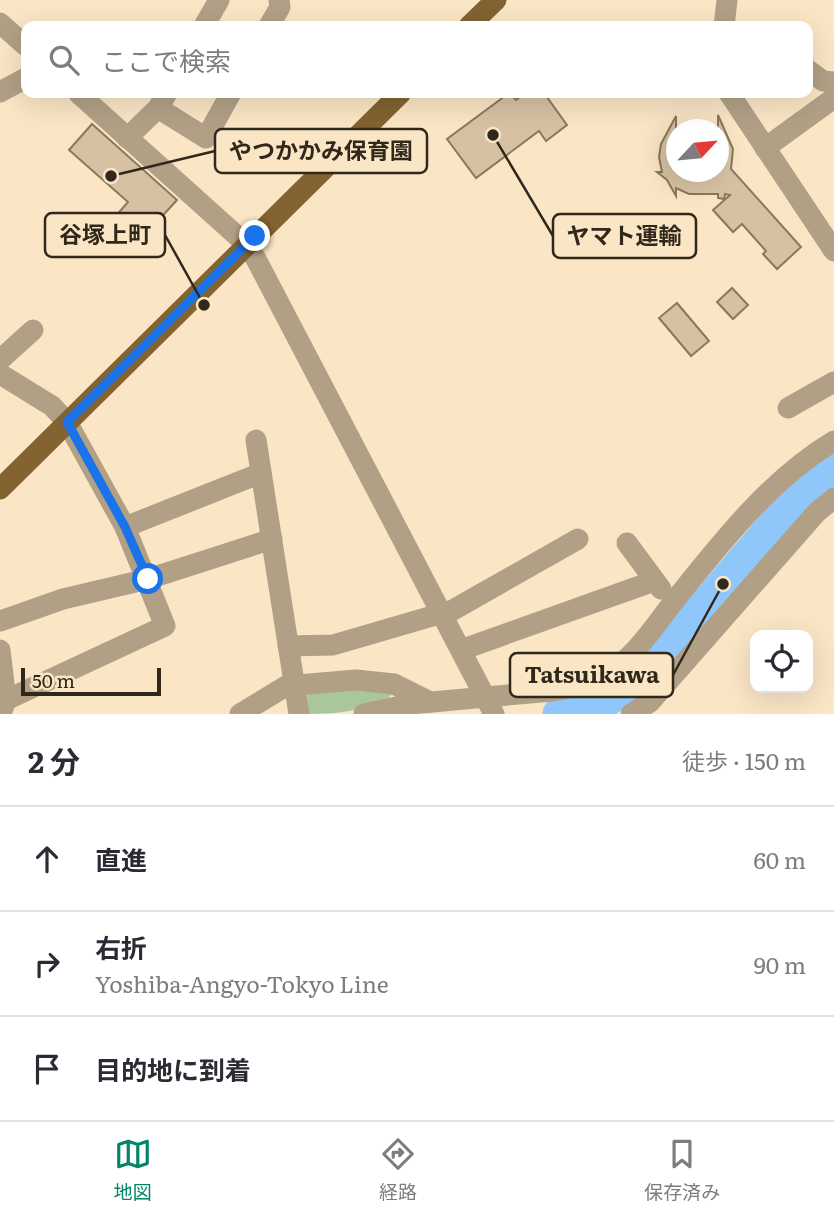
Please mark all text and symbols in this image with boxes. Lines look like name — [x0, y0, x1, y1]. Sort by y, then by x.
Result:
search box — [21, 21, 813, 98]
text: ここで検索 — [101, 40, 231, 79]
icon: search — [45, 41, 83, 79]
north arrow — [666, 119, 729, 182]
callout: やつかかみ保育園 — [215, 129, 427, 173]
text: やつかかみ保育園 — [229, 132, 413, 166]
callout: 谷塚上町 — [45, 213, 165, 257]
callout: ヤマト運輸 — [553, 214, 696, 258]
text: 谷塚上町 — [59, 216, 151, 250]
text: ヤマト運輸 — [567, 217, 682, 251]
route end — [239, 220, 270, 251]
route start — [132, 563, 163, 594]
map controls — [750, 630, 813, 693]
button: locate — [750, 630, 813, 693]
callout: Tatsuikawa — [510, 653, 673, 697]
text: Tatsuikawa — [524, 656, 660, 690]
scale bar — [21, 665, 161, 697]
text: 50 m — [32, 666, 75, 694]
text: 2 分 — [28, 738, 80, 782]
text: 徒歩 · 150 m — [682, 743, 806, 777]
text: 直進 — [95, 839, 147, 878]
icon: ahead — [28, 840, 66, 878]
text: 60 m — [753, 842, 806, 876]
text: 右折 — [95, 927, 147, 966]
icon: right — [28, 945, 66, 983]
text: 90 m — [754, 947, 806, 981]
text: Yoshiba-Angyo-Tokyo Line — [95, 966, 389, 1000]
text: 目的地に到着 — [95, 1049, 251, 1088]
icon: arrive — [28, 1050, 66, 1088]
tab: 地図 — [114, 1135, 152, 1205]
tab: 経路 — [379, 1135, 417, 1205]
tab: 保存済み — [644, 1135, 720, 1205]

